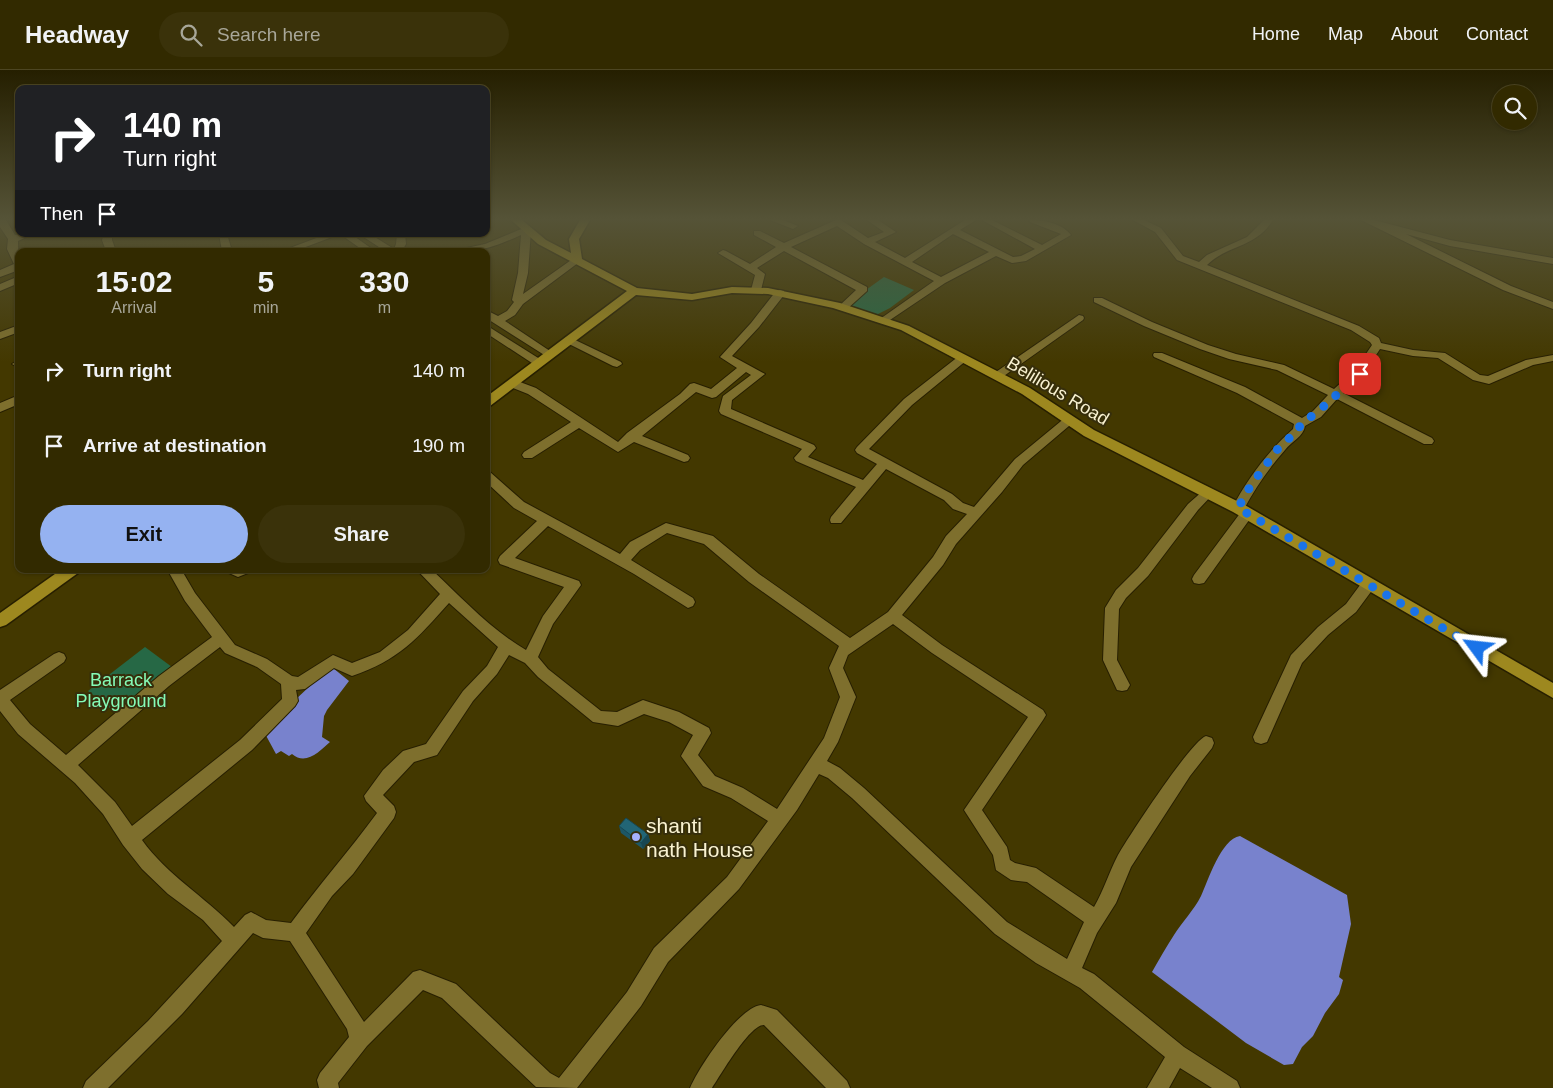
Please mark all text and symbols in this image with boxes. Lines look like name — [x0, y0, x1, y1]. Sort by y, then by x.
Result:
search box — [159, 12, 509, 57]
text: Headway — [25, 21, 129, 48]
icon: search — [177, 21, 205, 49]
text: Search here — [217, 24, 321, 45]
text: Home — [1252, 24, 1300, 44]
text: Map — [1328, 24, 1363, 44]
text: About — [1391, 24, 1438, 44]
text: Contact — [1466, 24, 1528, 44]
map controls — [1492, 85, 1537, 130]
button: search — [1492, 85, 1537, 130]
icon: right — [40, 105, 105, 170]
text: 140 m — [123, 105, 222, 144]
text: Turn right — [123, 146, 216, 171]
icon: arrive — [93, 200, 121, 228]
text: Then — [40, 203, 83, 224]
text: 15:02 — [96, 265, 172, 298]
text: 5 — [257, 265, 274, 298]
text: 330 — [359, 265, 409, 298]
text: Arrival — [111, 299, 157, 316]
text: min — [253, 299, 279, 316]
text: m — [378, 299, 391, 316]
street label: Belilious Road — [1004, 353, 1112, 429]
pin — [1339, 353, 1381, 395]
icon: right — [40, 357, 68, 385]
text: Turn right — [83, 360, 171, 381]
text: 140 m — [412, 360, 465, 381]
icon: arrive — [1346, 360, 1374, 388]
icon: arrive — [40, 432, 68, 460]
text: Arrive at destination — [83, 435, 267, 456]
text: 190 m — [412, 435, 465, 456]
button: Exit — [40, 505, 248, 563]
button: Share — [258, 505, 465, 563]
position arrow — [1450, 621, 1502, 673]
park label: Barrack Playground — [75, 670, 167, 711]
place label: shanti nath House — [646, 814, 753, 861]
marker: shanti nath House — [630, 831, 642, 843]

